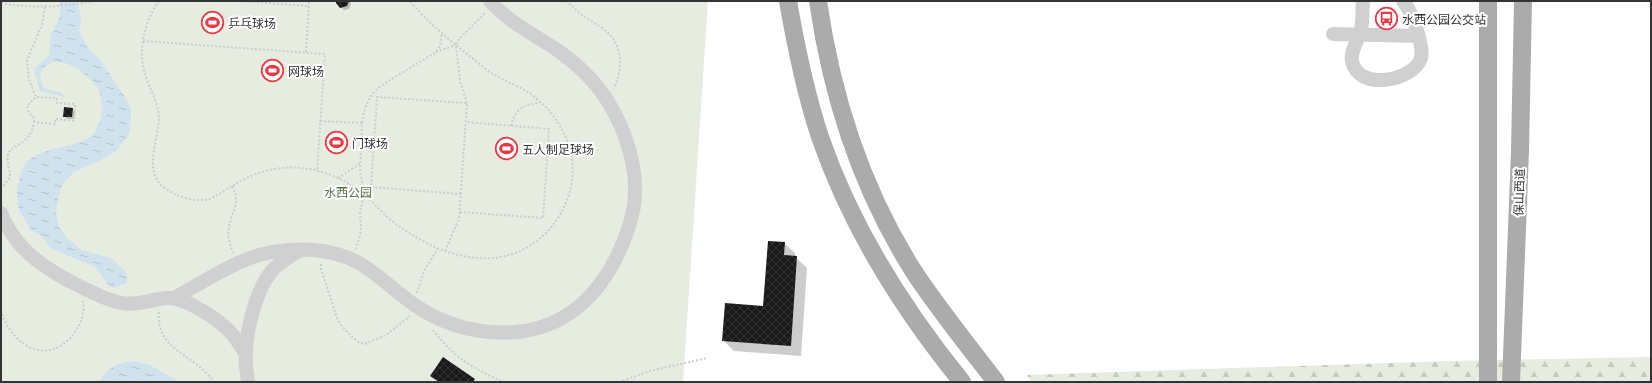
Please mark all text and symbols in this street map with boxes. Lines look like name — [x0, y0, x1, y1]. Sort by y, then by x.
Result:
bus stop icon: 水西公园公交站 — [1374, 6, 1400, 32]
sports icon: 乒乓球场 — [200, 10, 226, 36]
place label: 水西公园公交站 — [1402, 10, 1486, 29]
place label: 乒乓球场 — [228, 14, 276, 33]
sports icon: 网球场 — [260, 58, 286, 84]
place label: 网球场 — [288, 62, 324, 81]
sports icon: ‌门球场‌ — [323, 130, 349, 156]
place label: ‌门球场‌ — [352, 134, 388, 153]
sports icon: 五人制足球场 — [493, 136, 519, 162]
place label: 五人制足球场 — [522, 140, 594, 159]
street label: 保山西道 — [1509, 168, 1529, 216]
park label: 水西公园 — [324, 183, 372, 202]

